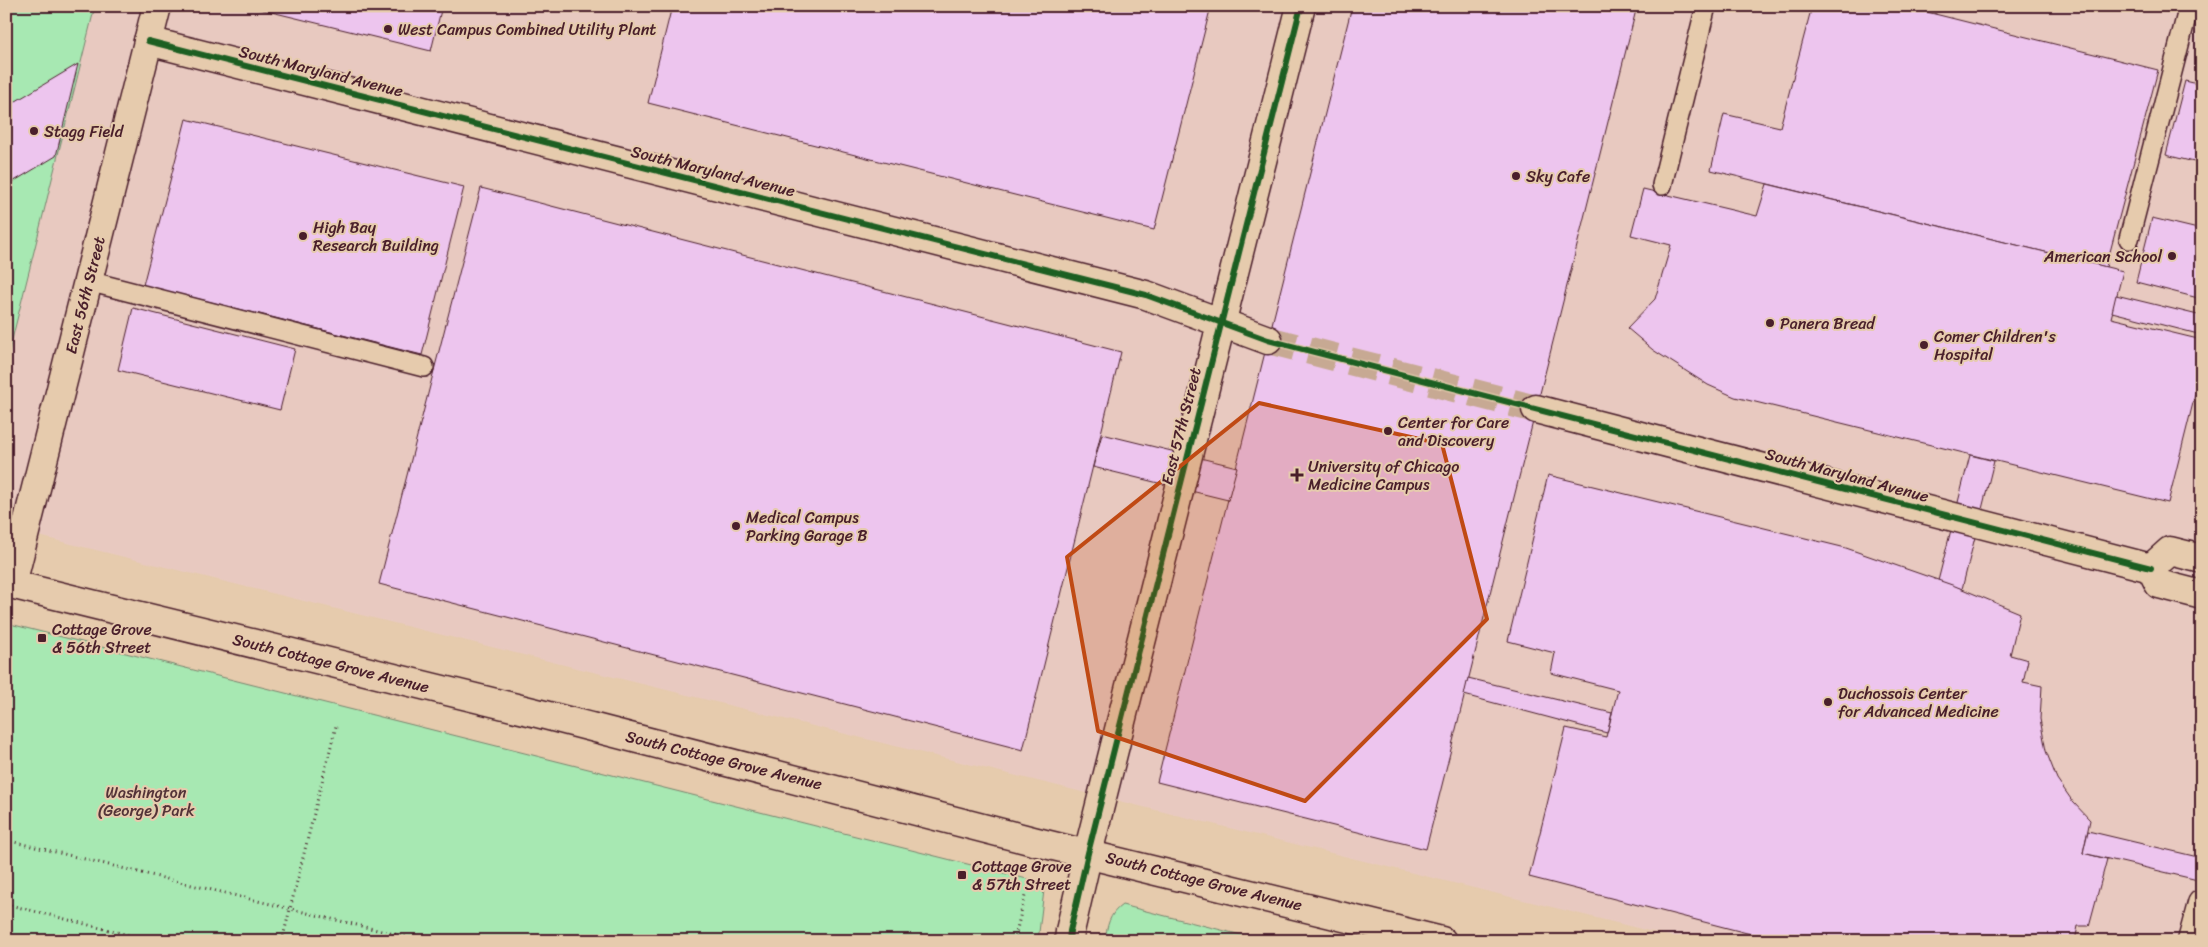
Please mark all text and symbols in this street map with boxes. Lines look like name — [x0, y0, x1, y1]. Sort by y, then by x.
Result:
place label: West Campus Combined Utility Plant — [398, 15, 656, 44]
marker: West Campus Combined Utility Plant — [382, 23, 394, 35]
street label: South Maryland Avenue — [236, 37, 406, 105]
place label: Stagg Field — [44, 117, 125, 146]
marker: Stagg Field — [28, 125, 40, 137]
street label: South Maryland Avenue — [628, 137, 798, 205]
place label: Sky Cafe — [1526, 162, 1590, 191]
marker: Sky Cafe — [1510, 170, 1522, 182]
place label: High Bay Research Building — [313, 213, 439, 260]
marker: High Bay Research Building — [297, 230, 309, 242]
street label: East 56th Street — [56, 233, 114, 357]
place label: American School — [2043, 242, 2162, 271]
marker: American School — [2166, 250, 2178, 262]
place label: Panera Bread — [1780, 309, 1876, 338]
marker: Panera Bread — [1764, 317, 1776, 329]
place label: Comer Children's Hospital — [1934, 322, 2057, 369]
marker: Comer Children's Hospital — [1918, 339, 1930, 351]
street label: East 57th Street — [1152, 364, 1210, 488]
place label: Center for Care and Discovery — [1398, 408, 1509, 455]
marker: Center for Care and Discovery — [1382, 425, 1394, 437]
street label: South Maryland Avenue — [1762, 439, 1932, 511]
place label: University of Chicago Medicine Campus — [1308, 452, 1459, 499]
marker: University of Chicago Medicine Campus — [1290, 468, 1304, 482]
place label: Medical Campus Parking Garage B — [746, 503, 867, 550]
marker: Medical Campus Parking Garage B — [730, 520, 742, 532]
place label: Cottage Grove & 56th Street — [52, 615, 152, 662]
street label: South Cottage Grove Avenue — [230, 625, 432, 701]
marker: Cottage Grove & 56th Street — [36, 632, 48, 644]
place label: Duchossois Center for Advanced Medicine — [1838, 679, 1999, 726]
marker: Duchossois Center for Advanced Medicine — [1822, 696, 1834, 708]
street label: South Cottage Grove Avenue — [623, 722, 825, 798]
park label: Washington (George) Park — [98, 778, 195, 825]
street label: South Cottage Grove Avenue — [1103, 843, 1305, 919]
place label: Cottage Grove & 57th Street — [972, 852, 1072, 899]
marker: Cottage Grove & 57th Street — [956, 869, 968, 881]

